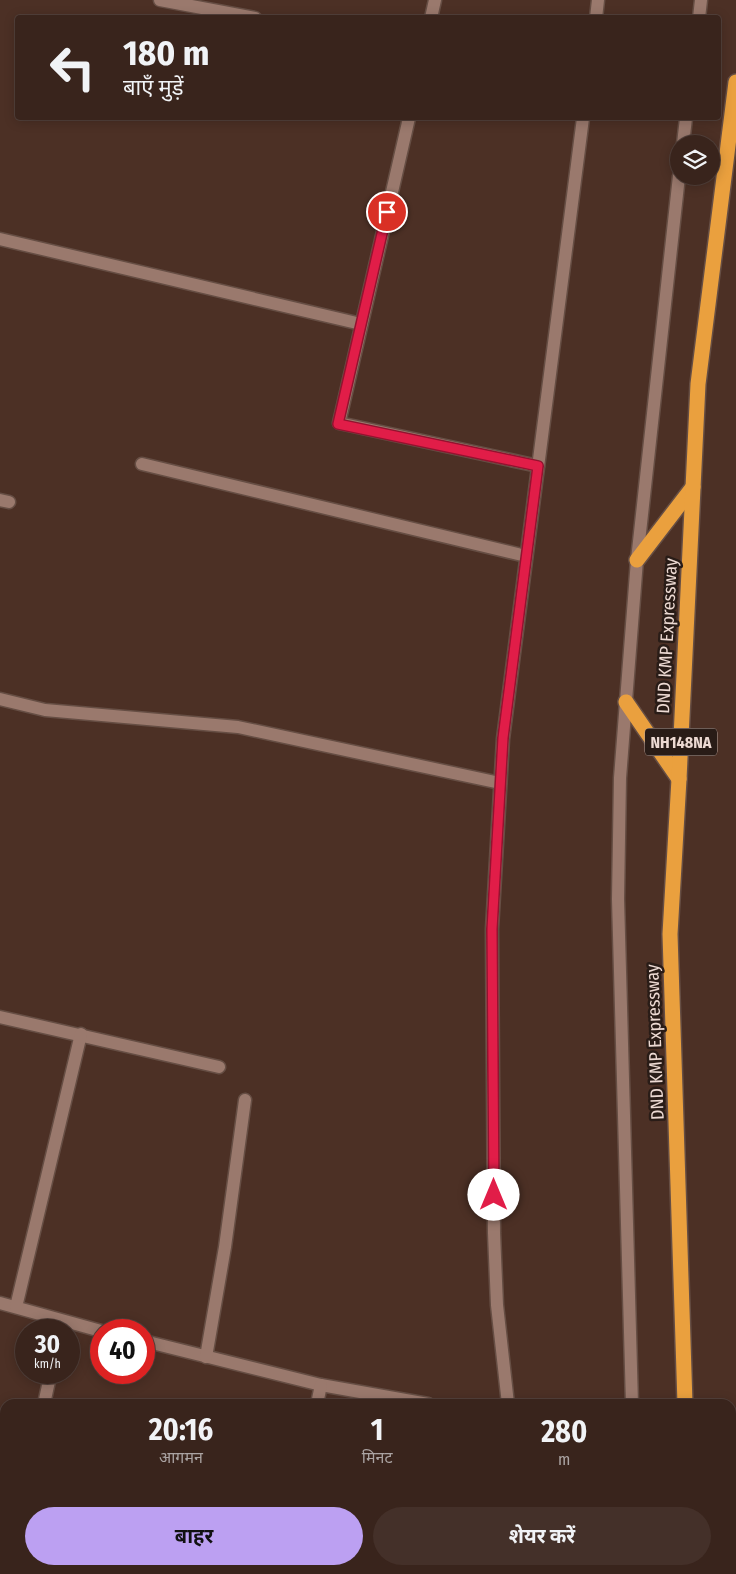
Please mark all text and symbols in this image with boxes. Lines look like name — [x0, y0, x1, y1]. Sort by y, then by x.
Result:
text: 180 m — [123, 32, 209, 74]
icon: left — [40, 35, 105, 100]
text: बाएँ मुड़ें — [123, 74, 184, 101]
map controls — [670, 135, 720, 185]
button: layers — [670, 135, 720, 185]
pin — [366, 191, 408, 233]
icon: arrive — [373, 198, 401, 226]
street label: DND KMP Expressway — [652, 558, 682, 714]
road number: NH148NA — [645, 729, 717, 756]
street label: DND KMP Expressway — [641, 964, 669, 1120]
position arrow — [467, 1168, 519, 1220]
speed limit sign: 40 — [90, 1319, 155, 1384]
text: 30 — [35, 1330, 60, 1360]
text: km/h — [34, 1357, 61, 1371]
text: 20:16 — [149, 1412, 213, 1448]
text: 1 — [371, 1412, 384, 1448]
text: 280 — [541, 1414, 587, 1450]
text: आगमन — [159, 1448, 203, 1467]
text: मिनट — [362, 1448, 393, 1467]
text: m — [558, 1450, 570, 1469]
button: बाहर — [25, 1507, 363, 1565]
button: शेयर करें — [373, 1507, 711, 1565]

